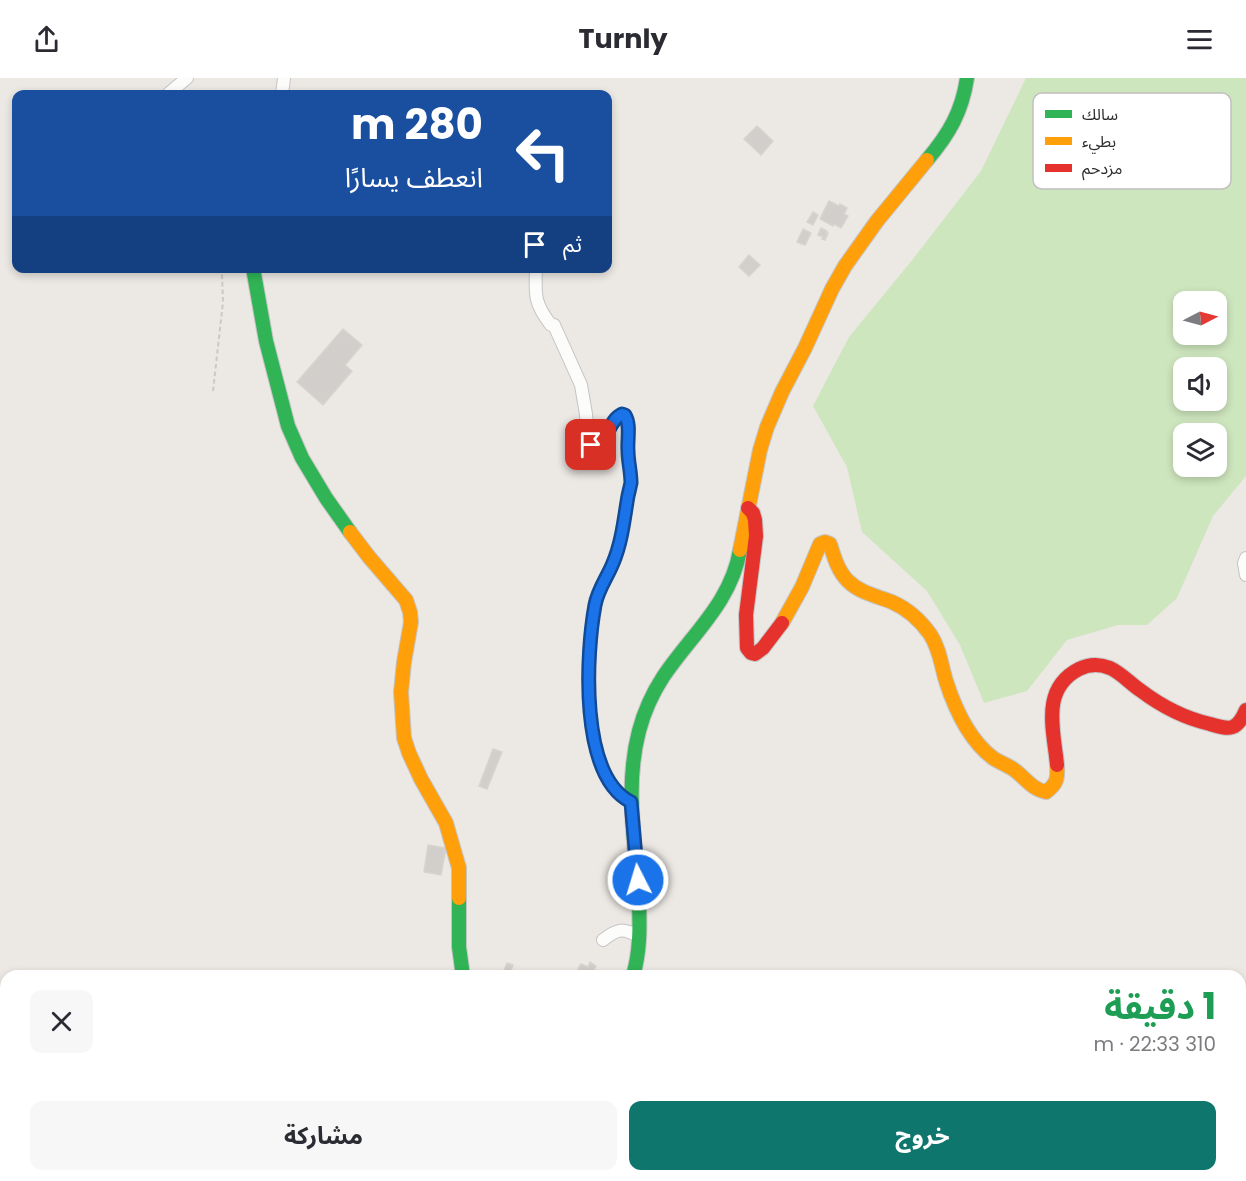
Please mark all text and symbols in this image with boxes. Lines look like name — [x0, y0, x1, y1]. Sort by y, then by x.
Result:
text: Turnly — [579, 20, 667, 57]
icon: share — [30, 23, 63, 56]
icon: menu — [1183, 23, 1216, 56]
legend — [1033, 93, 1231, 189]
text: 280 m — [351, 95, 483, 154]
text: سالك — [1082, 103, 1118, 126]
icon: left — [504, 114, 582, 192]
text: بطيء — [1082, 130, 1116, 154]
text: مزدحم — [1082, 157, 1122, 181]
text: انعطف يسارًا — [345, 159, 483, 196]
icon: arrive — [518, 228, 551, 261]
text: ثم — [563, 229, 582, 260]
north arrow — [1173, 291, 1227, 345]
map controls — [1173, 291, 1227, 477]
button: sound — [1173, 357, 1227, 411]
pin — [565, 419, 616, 470]
button: layers — [1173, 423, 1227, 477]
icon: arrive — [574, 428, 607, 461]
position arrow — [606, 848, 670, 912]
text: 1 دقيقة — [1104, 981, 1216, 1032]
button: close — [30, 990, 93, 1053]
text: 310 m · 22:33 — [1094, 1030, 1216, 1058]
button: مشاركة — [30, 1101, 617, 1170]
button: خروج — [629, 1101, 1216, 1170]

